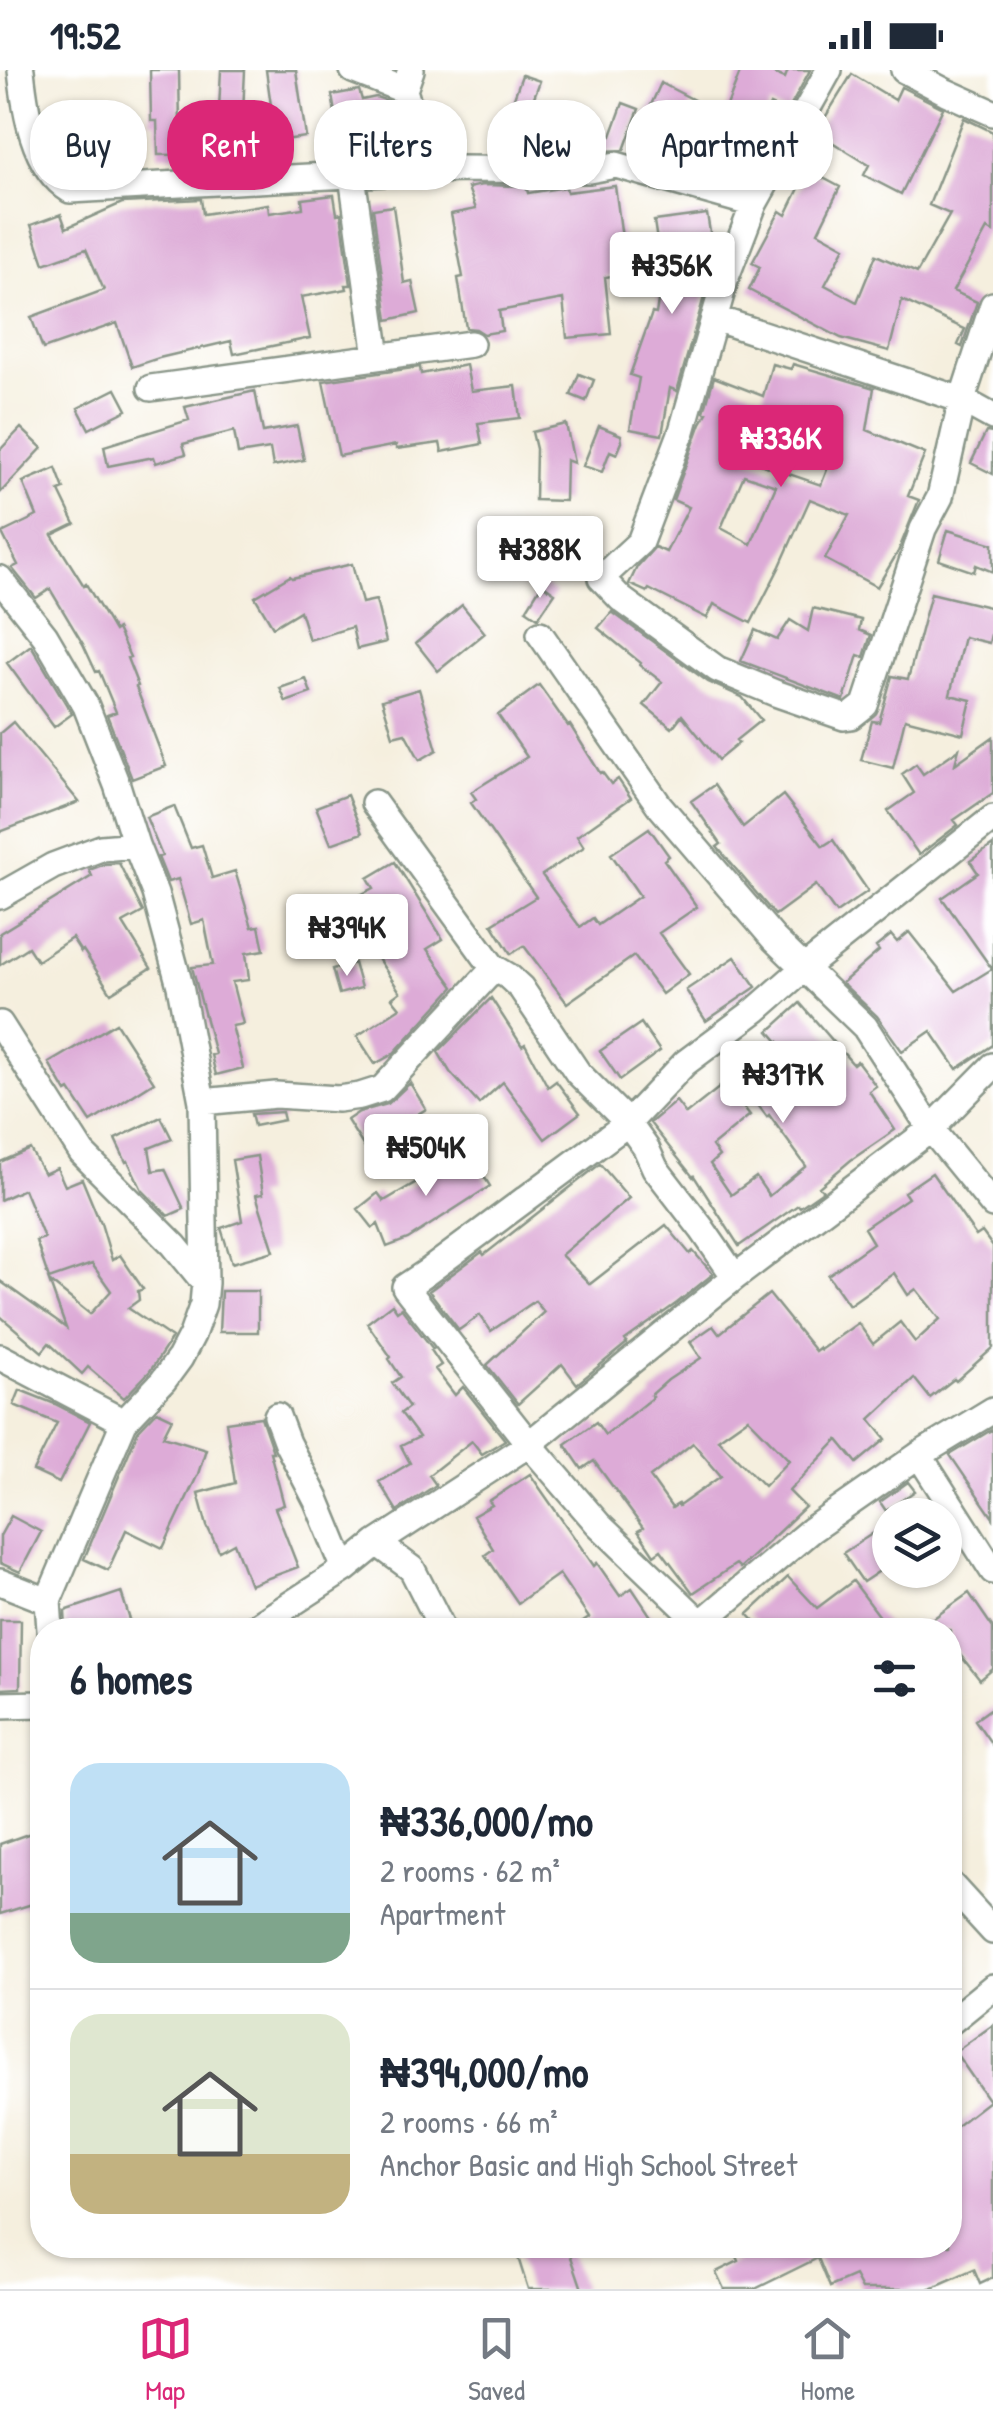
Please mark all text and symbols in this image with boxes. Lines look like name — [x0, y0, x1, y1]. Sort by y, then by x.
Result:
text: 19:52 — [50, 9, 120, 61]
chip: Buy — [30, 100, 147, 190]
chip: Rent — [167, 100, 294, 190]
chip: Filters — [314, 100, 467, 190]
chip: New — [487, 100, 606, 190]
chip: Apartment — [626, 100, 833, 190]
pin: ₦356K — [602, 232, 742, 317]
text: ₦356K — [632, 243, 712, 286]
pin: ₦336K — [711, 405, 851, 490]
text: ₦336K — [740, 416, 822, 459]
pin: ₦388K — [470, 516, 610, 601]
text: ₦388K — [499, 527, 581, 570]
pin: ₦394K — [277, 894, 417, 979]
text: ₦394K — [308, 905, 386, 948]
pin: ₦317K — [713, 1041, 853, 1126]
text: ₦317K — [742, 1052, 824, 1095]
pin: ₦504K — [356, 1114, 496, 1199]
text: ₦504K — [386, 1125, 466, 1168]
map controls — [872, 1498, 962, 1588]
button: layers — [872, 1498, 962, 1588]
text: 6 homes — [70, 1650, 192, 1707]
icon: filters — [867, 1651, 922, 1706]
text: ₦336,000/mo — [380, 1792, 593, 1849]
icon: home — [150, 1803, 270, 1923]
text: 2 rooms · 62 m² — [380, 1849, 560, 1892]
text: Apartment — [380, 1892, 505, 1935]
text: ₦394,000/mo — [380, 2043, 589, 2100]
icon: home — [150, 2054, 270, 2174]
text: 2 rooms · 66 m² — [380, 2100, 558, 2143]
text: Anchor Basic and High School Street — [380, 2143, 797, 2186]
tab: Map — [138, 2311, 193, 2409]
tab: Saved — [468, 2311, 525, 2409]
tab: Home — [800, 2311, 855, 2409]

